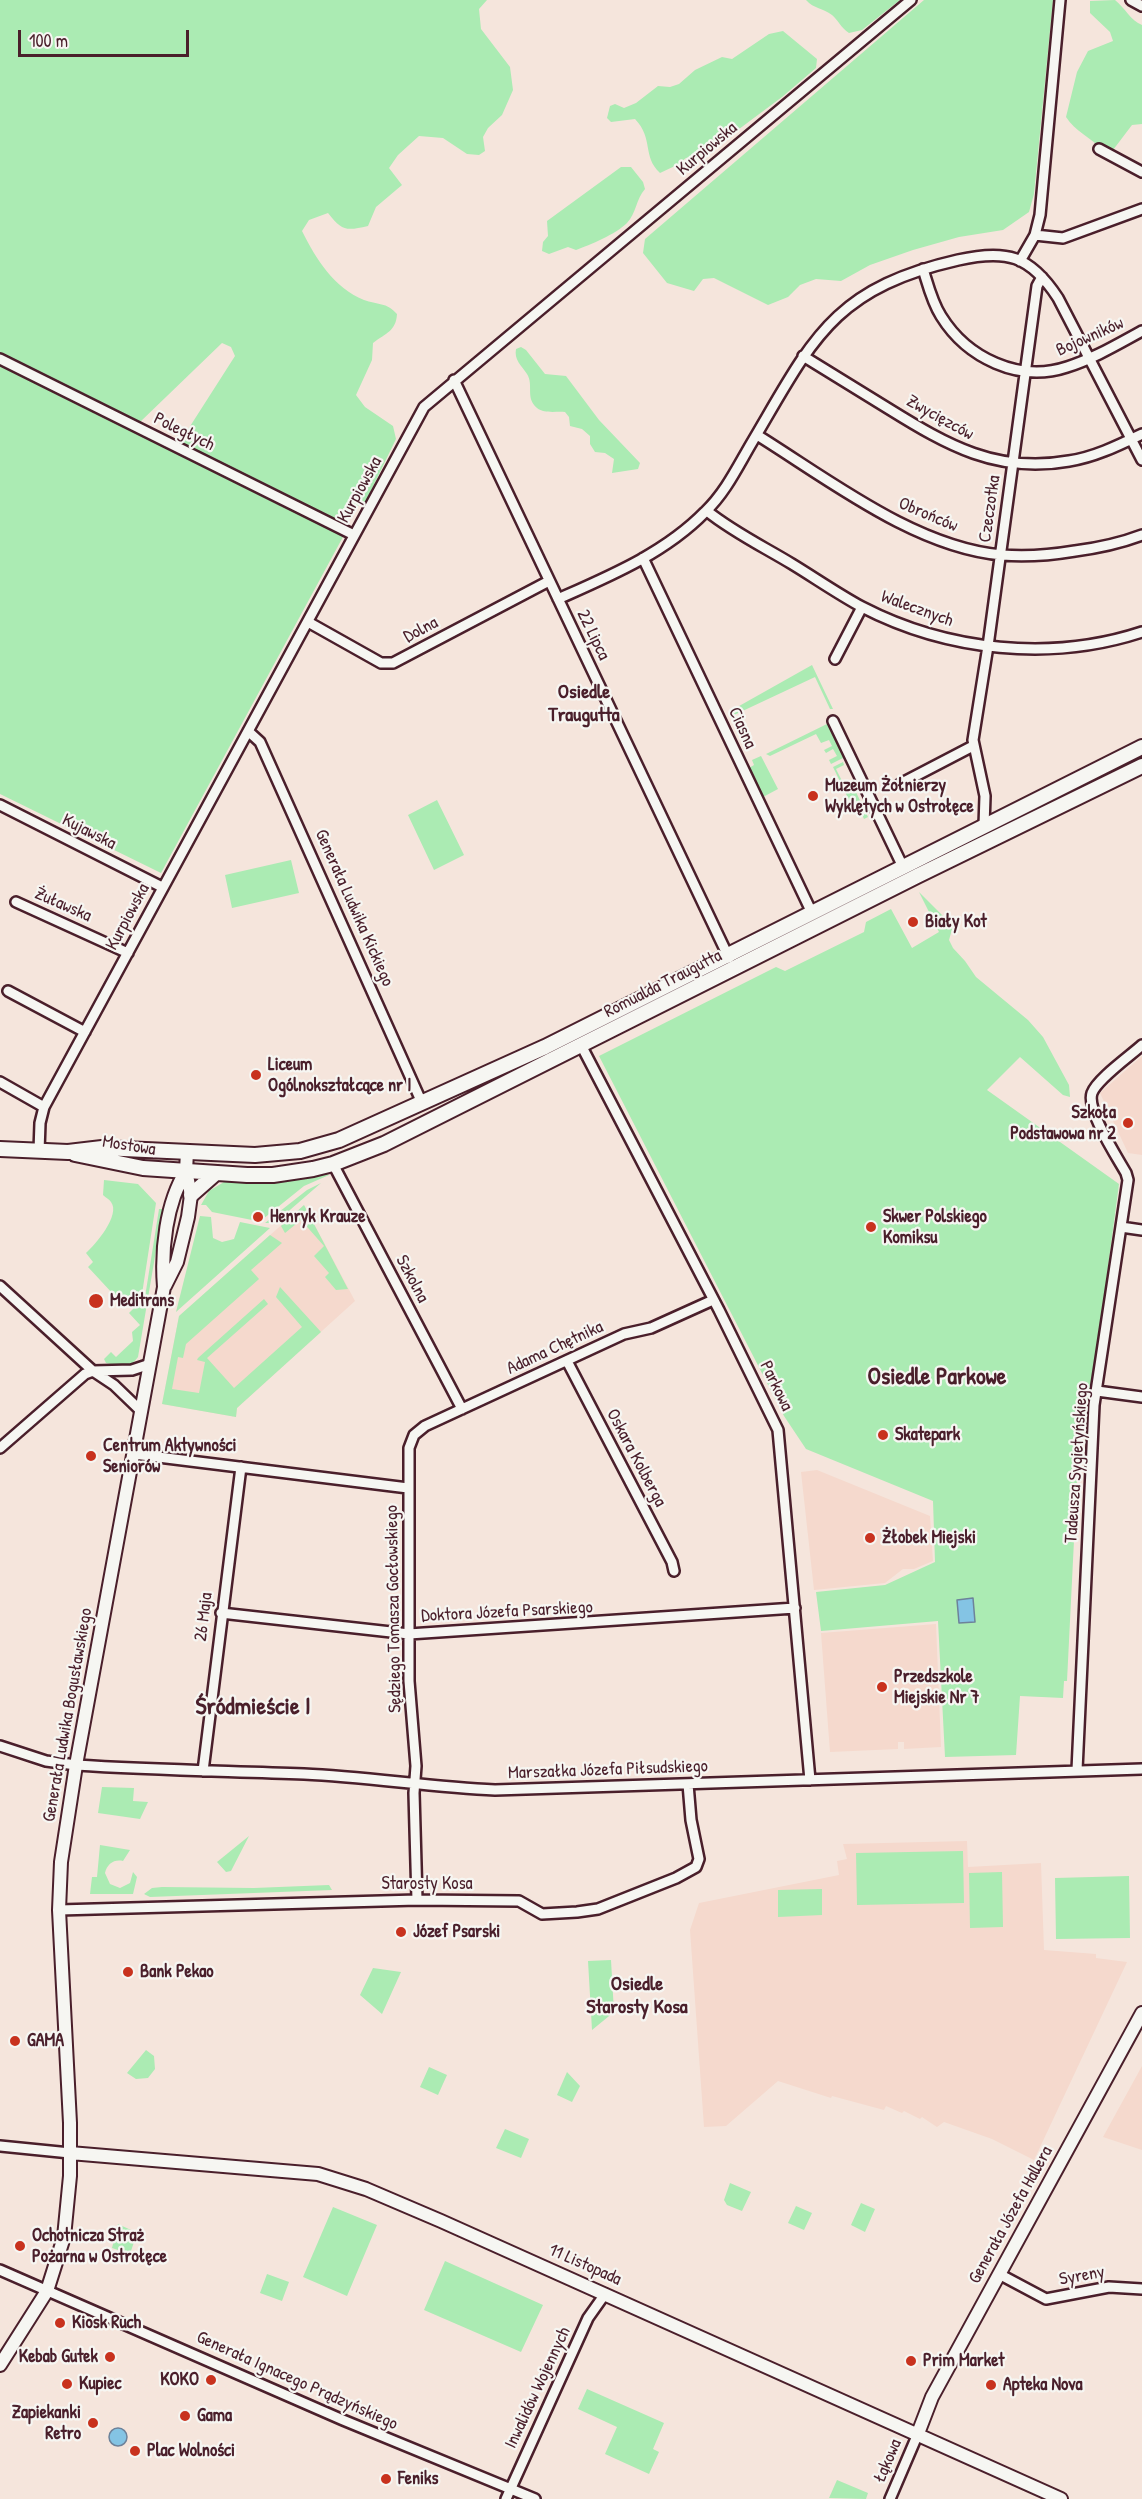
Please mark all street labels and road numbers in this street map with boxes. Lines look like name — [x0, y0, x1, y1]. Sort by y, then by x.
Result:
street label: Kurpiowska — [672, 117, 742, 181]
street label: Bojowników — [1053, 313, 1127, 361]
street label: Zwycięzców — [903, 391, 977, 445]
street label: Poległych — [150, 408, 218, 456]
street label: Kurpiowska — [333, 453, 387, 527]
street label: Czeczotka — [975, 474, 1005, 544]
street label: Obrońców — [895, 493, 961, 537]
street label: Walecznych — [878, 586, 956, 632]
street label: 22 Lipca — [572, 606, 614, 664]
street label: Dolna — [400, 612, 442, 648]
street label: Ciasna — [723, 704, 761, 752]
street label: Kujawska — [58, 809, 120, 855]
street label: Generała Ludwika Kickiego — [310, 826, 398, 990]
street label: Kurpiowska — [101, 880, 155, 954]
street label: Żuławska — [31, 883, 95, 927]
street label: Romualda Traugutta — [601, 945, 725, 1023]
street label: Mostowa — [101, 1131, 157, 1161]
street label: Szkolna — [391, 1252, 433, 1306]
street label: Adama Chętnika — [503, 1316, 607, 1380]
street label: Parkowa — [755, 1358, 797, 1414]
street label: Tadeusza Sygietyńskiego — [1061, 1382, 1093, 1544]
street label: Oskara Kolberga — [601, 1405, 671, 1511]
street label: Sędziego Tomasza Gocłowskiego — [381, 1505, 407, 1713]
street label: 26 Maja — [190, 1591, 218, 1643]
street label: Doktora Józefa Psarskiego — [421, 1597, 593, 1627]
street label: Generała Ludwika Bogusławskiego — [39, 1606, 97, 1824]
street label: Marszałka Józefa Piłsudskiego — [508, 1756, 708, 1784]
street label: Starosty Kosa — [381, 1873, 473, 1895]
street label: Generała Józefa Hallera — [964, 2142, 1058, 2288]
street label: 11 Listopada — [545, 2239, 625, 2291]
street label: Syreny — [1058, 2261, 1106, 2291]
street label: Inwalidów Wojennych — [500, 2324, 576, 2452]
street label: Generała Ignacego Prądzyńskiego — [193, 2327, 401, 2435]
street label: Łąkowa — [869, 2436, 907, 2486]

